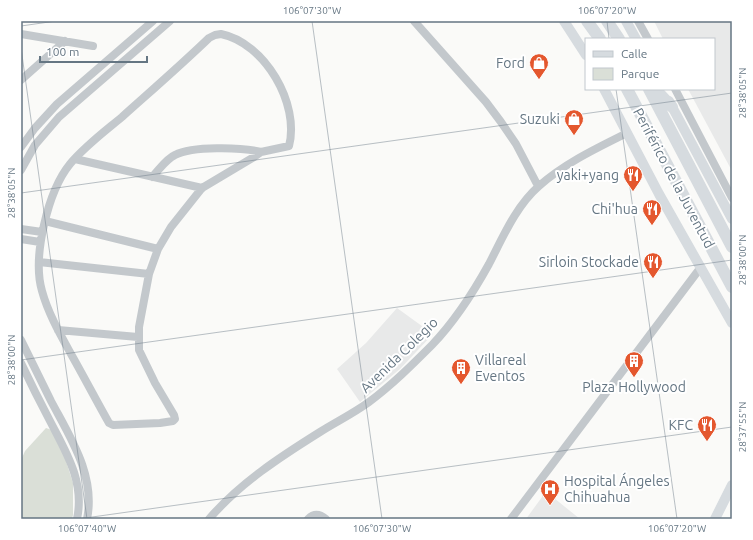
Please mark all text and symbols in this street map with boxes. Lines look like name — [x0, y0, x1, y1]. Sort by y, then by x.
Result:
text: 106°07'30"W — [283, 5, 341, 16]
text: 106°07'20"W — [578, 5, 636, 16]
scale bar — [40, 38, 147, 64]
legend — [585, 38, 715, 90]
text: 100 m — [46, 45, 79, 58]
text: Calle — [621, 47, 647, 60]
shop icon: Ford — [528, 52, 550, 80]
place label: Ford — [496, 55, 525, 71]
text: Parque — [621, 67, 659, 80]
text: 28°38'05"N — [737, 68, 748, 118]
street label: Periférico de la Juventud — [630, 105, 718, 251]
shop icon: Suzuki — [563, 108, 585, 136]
place label: Suzuki — [520, 111, 560, 127]
restaurant icon: yaki+yang — [622, 164, 644, 192]
place label: yaki+yang — [557, 167, 619, 183]
text: 28°38'05"N — [6, 168, 17, 218]
restaurant icon: Chi'hua — [641, 198, 663, 226]
place label: Chi'hua — [591, 201, 638, 217]
text: 28°38'00"N — [737, 235, 748, 285]
restaurant icon: Sirloin Stockade — [642, 251, 664, 279]
place label: Sirloin Stockade — [539, 254, 639, 270]
street label: Avenida Colegio — [357, 314, 441, 396]
text: 28°38'00"N — [6, 335, 17, 385]
building icon: Plaza Hollywood — [623, 350, 645, 378]
place label: Villareal Eventos — [475, 352, 527, 384]
building icon: Villareal Eventos — [450, 357, 472, 385]
place label: Plaza Hollywood — [582, 379, 686, 395]
text: 28°37'55"N — [737, 402, 748, 452]
restaurant icon: KFC — [696, 414, 718, 442]
place label: KFC — [669, 417, 693, 433]
place label: Hospital Ángeles Chihuahua — [564, 472, 670, 505]
hospital icon: Hospital Ángeles Chihuahua — [539, 478, 561, 506]
text: 106°07'40"W — [58, 523, 116, 534]
text: 106°07'30"W — [353, 523, 411, 534]
text: 106°07'20"W — [648, 523, 706, 534]

